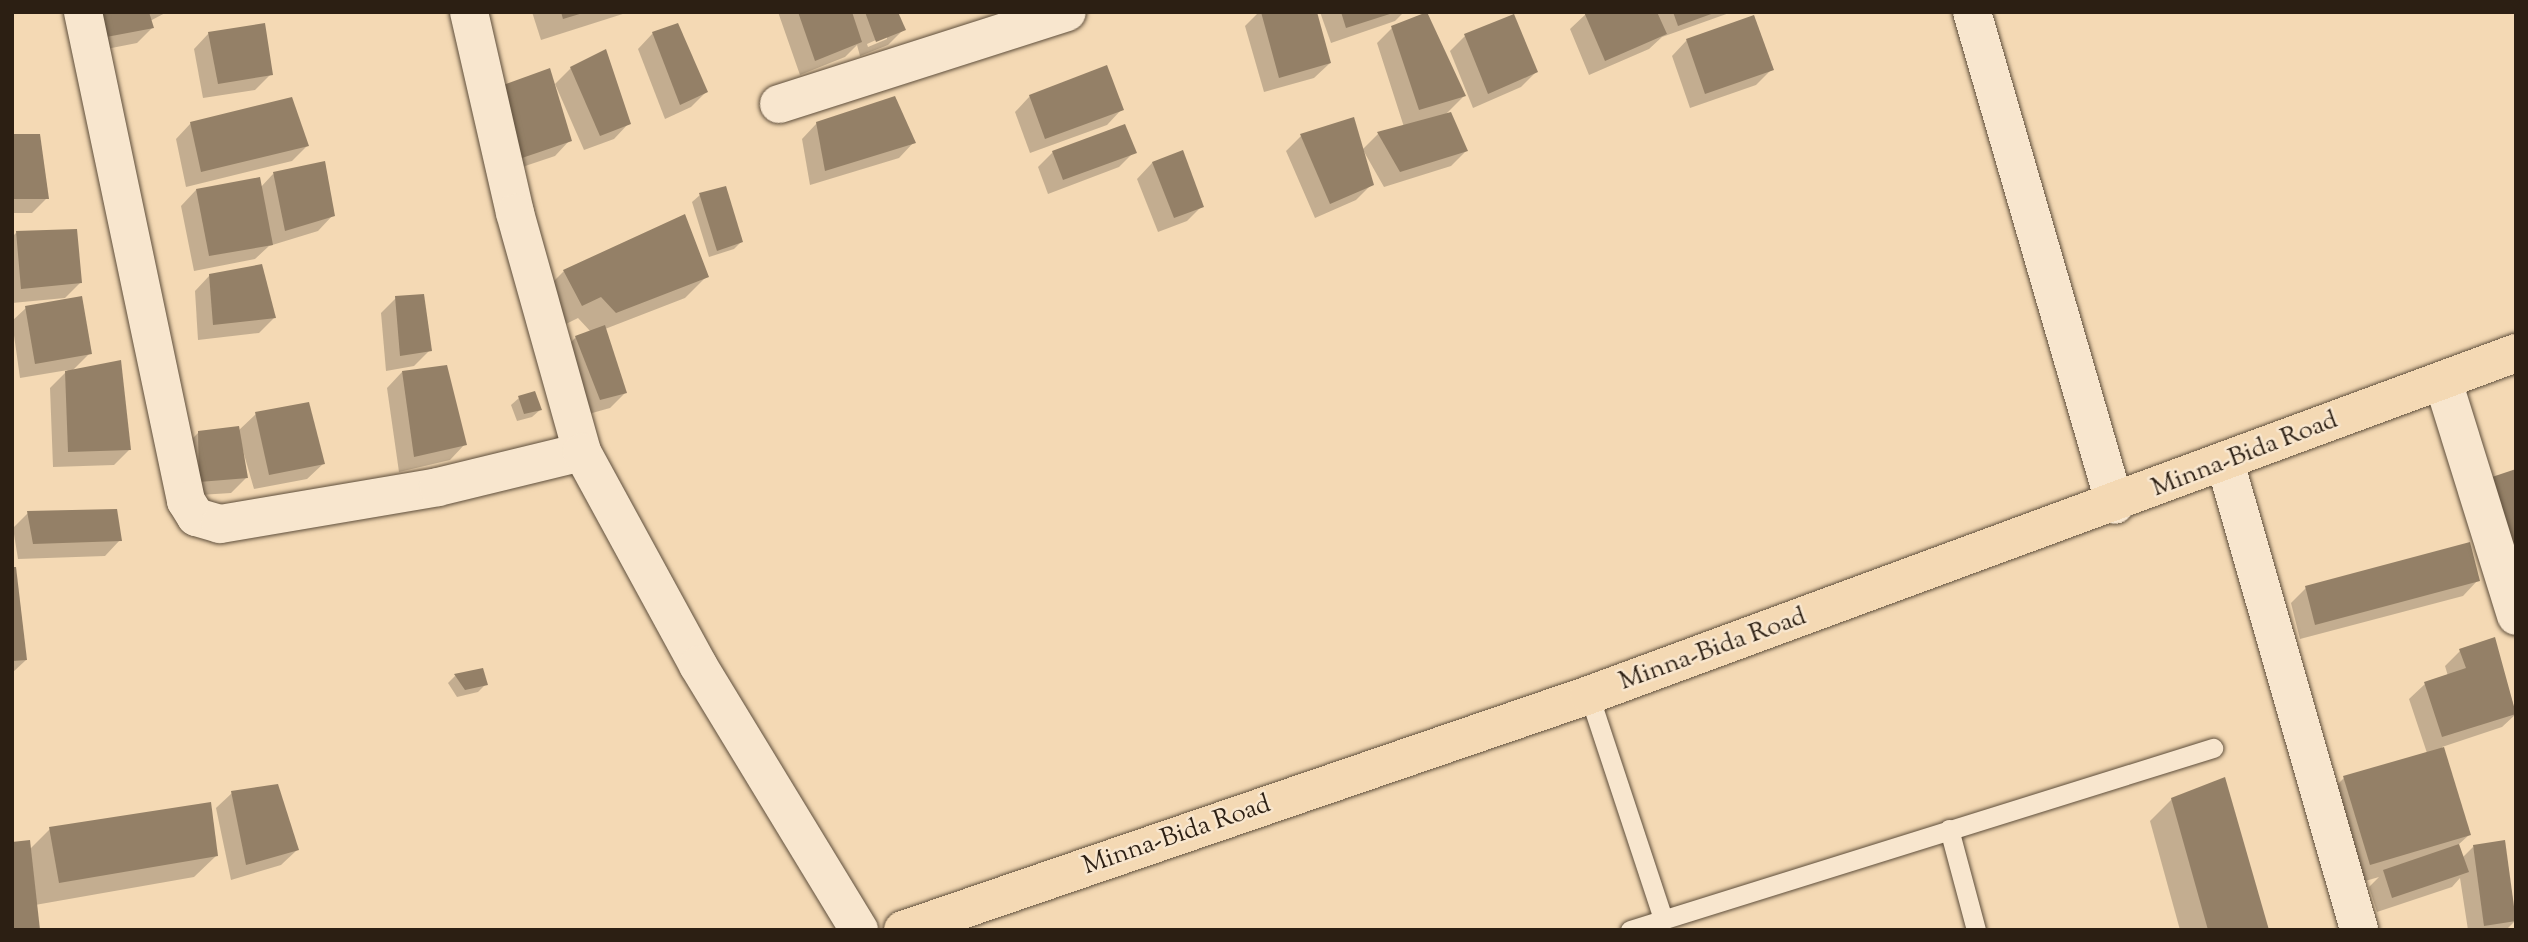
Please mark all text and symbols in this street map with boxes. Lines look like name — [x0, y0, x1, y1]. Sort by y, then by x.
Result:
street label: Minna-Bida Road — [2148, 405, 2342, 505]
street label: Minna-Bida Road — [1615, 602, 1811, 698]
street label: Minna-Bida Road — [1079, 789, 1275, 883]

